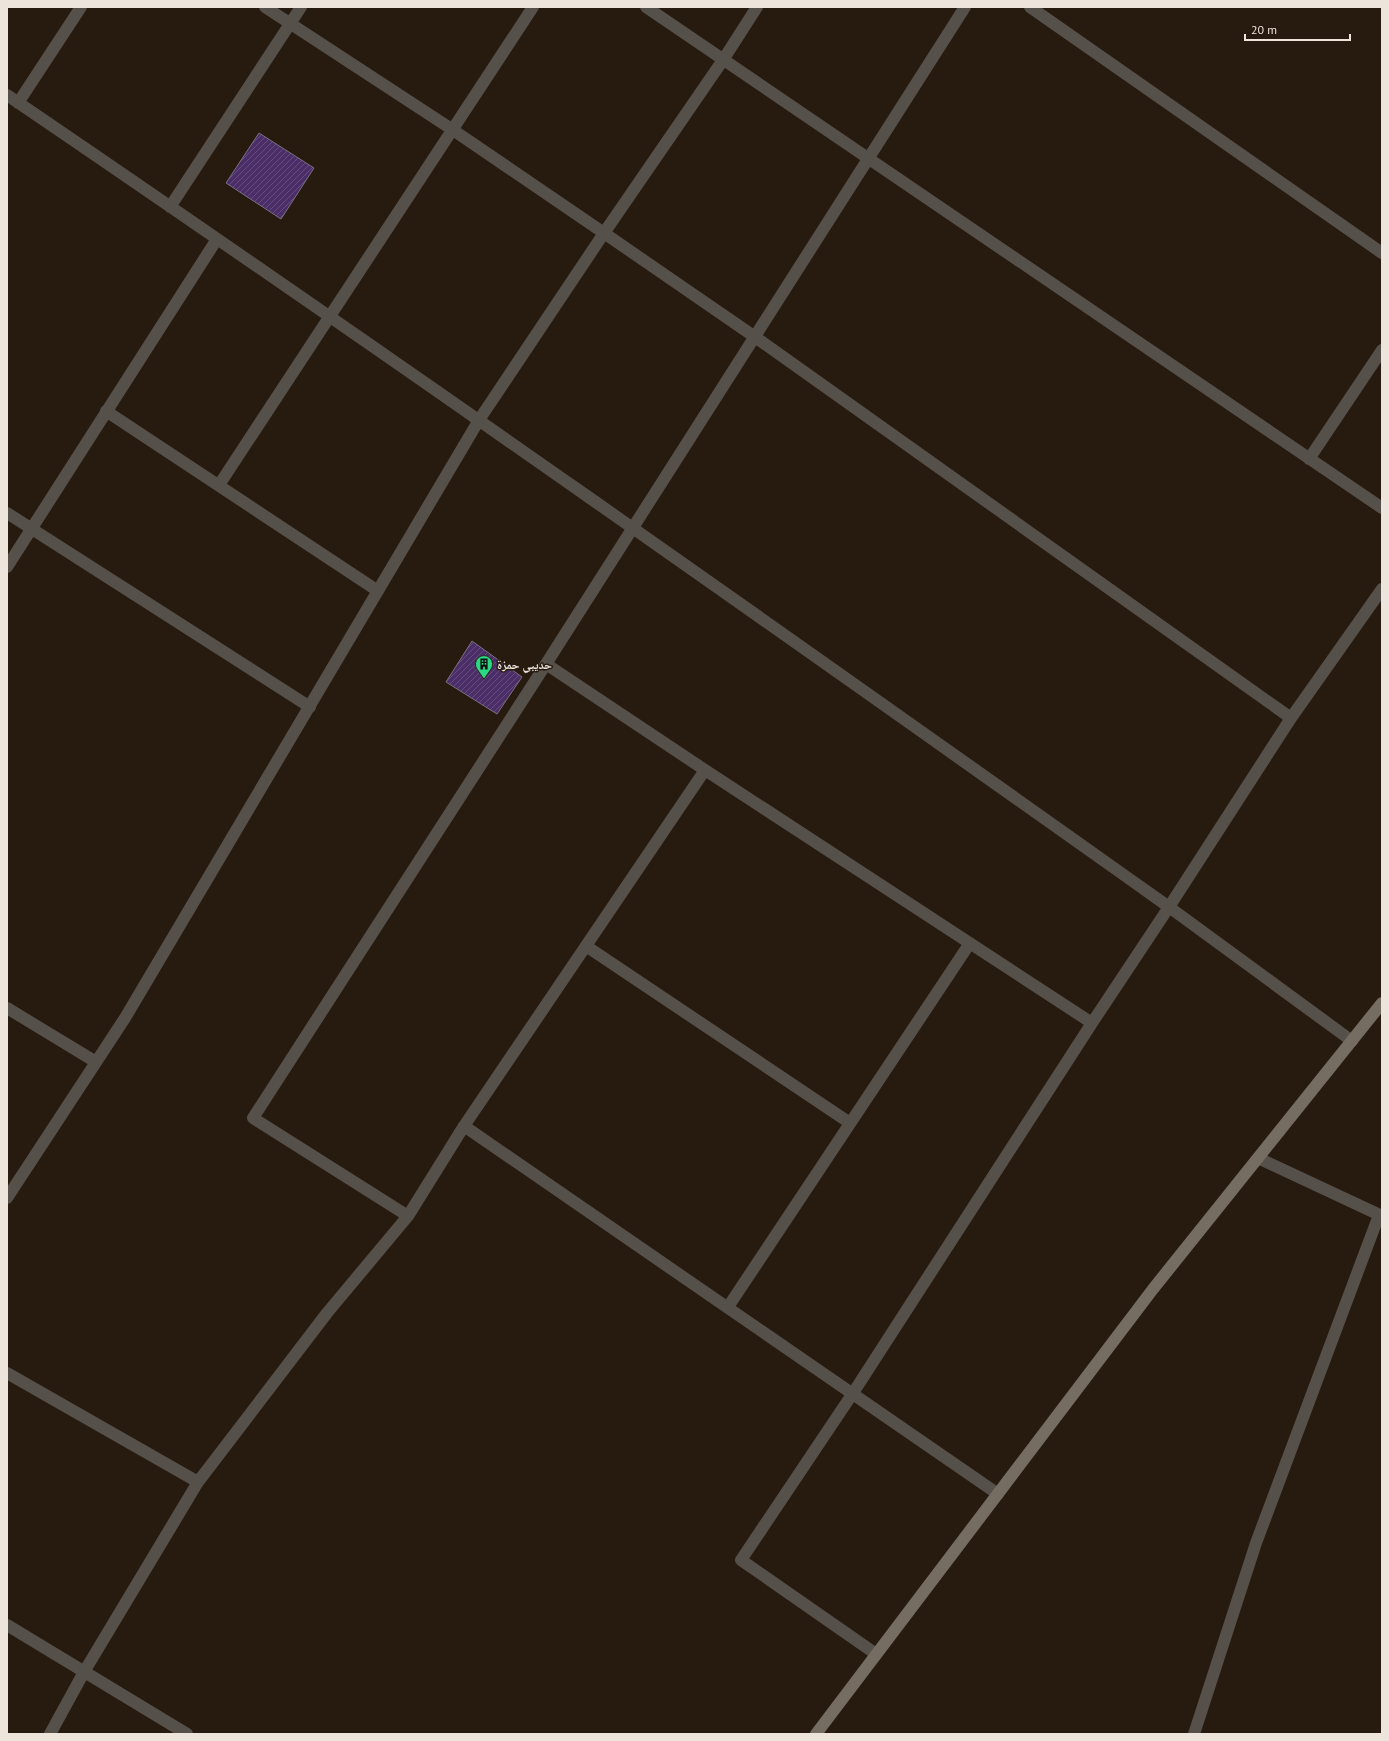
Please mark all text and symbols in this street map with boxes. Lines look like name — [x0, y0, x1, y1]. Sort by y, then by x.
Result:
scale bar — [1245, 16, 1350, 42]
text: 20 m — [1251, 22, 1277, 37]
building icon: حديبي حمزة — [474, 654, 494, 679]
place label: حديبي حمزة — [497, 657, 552, 674]

